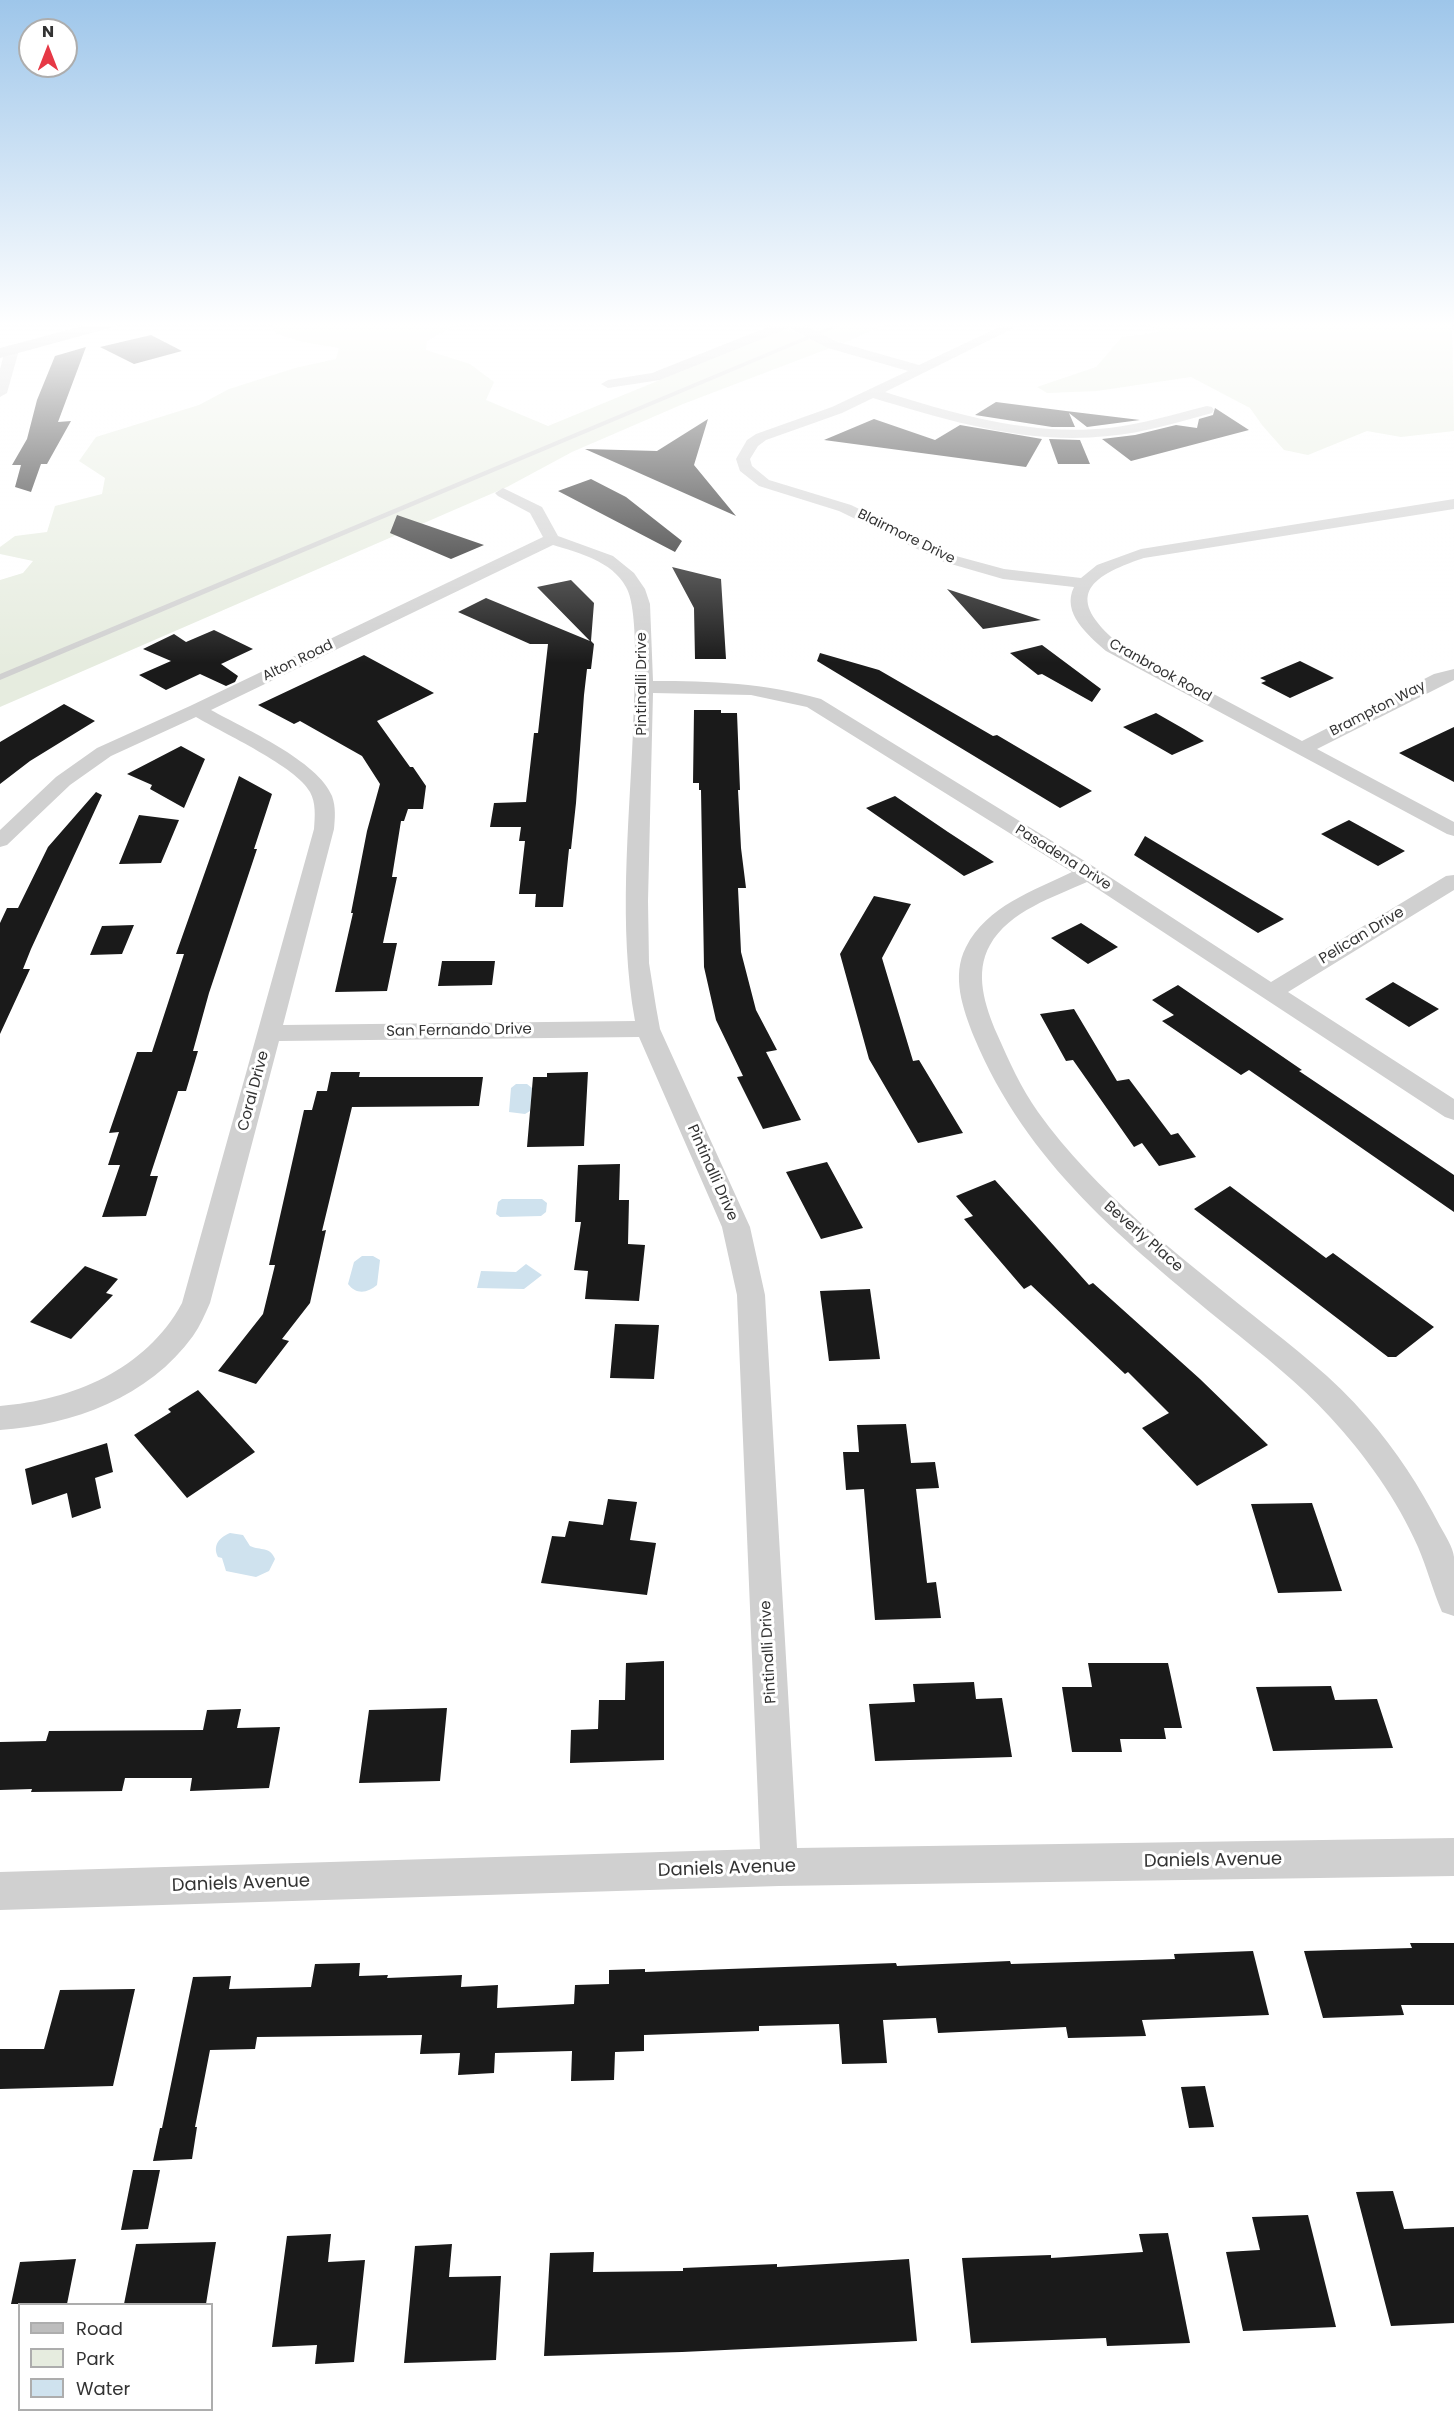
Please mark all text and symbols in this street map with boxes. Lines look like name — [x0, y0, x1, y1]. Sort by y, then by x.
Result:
north arrow — [18, 18, 78, 78]
text: N — [42, 20, 54, 43]
street label: Blairmore Drive — [855, 506, 957, 568]
street label: Pintinalli Drive — [633, 632, 651, 736]
street label: Cranbrook Road — [1106, 636, 1214, 706]
street label: Alton Road — [260, 637, 336, 685]
street label: Brampton Way — [1327, 678, 1429, 740]
street label: Pasadena Drive — [1012, 822, 1114, 894]
street label: Pelican Drive — [1316, 904, 1408, 968]
street label: San Fernando Drive — [386, 1021, 532, 1041]
street label: Coral Drive — [235, 1049, 273, 1133]
street label: Pintinalli Drive — [683, 1122, 741, 1224]
street label: Beverly Place — [1100, 1198, 1186, 1276]
street label: Pintinalli Drive — [757, 1600, 781, 1704]
street label: Daniels Avenue — [1144, 1849, 1282, 1873]
street label: Daniels Avenue — [658, 1856, 796, 1882]
street label: Daniels Avenue — [172, 1871, 310, 1897]
legend — [18, 2303, 213, 2411]
text: Road — [76, 2316, 123, 2341]
text: Park — [76, 2346, 115, 2371]
text: Water — [76, 2376, 130, 2401]

